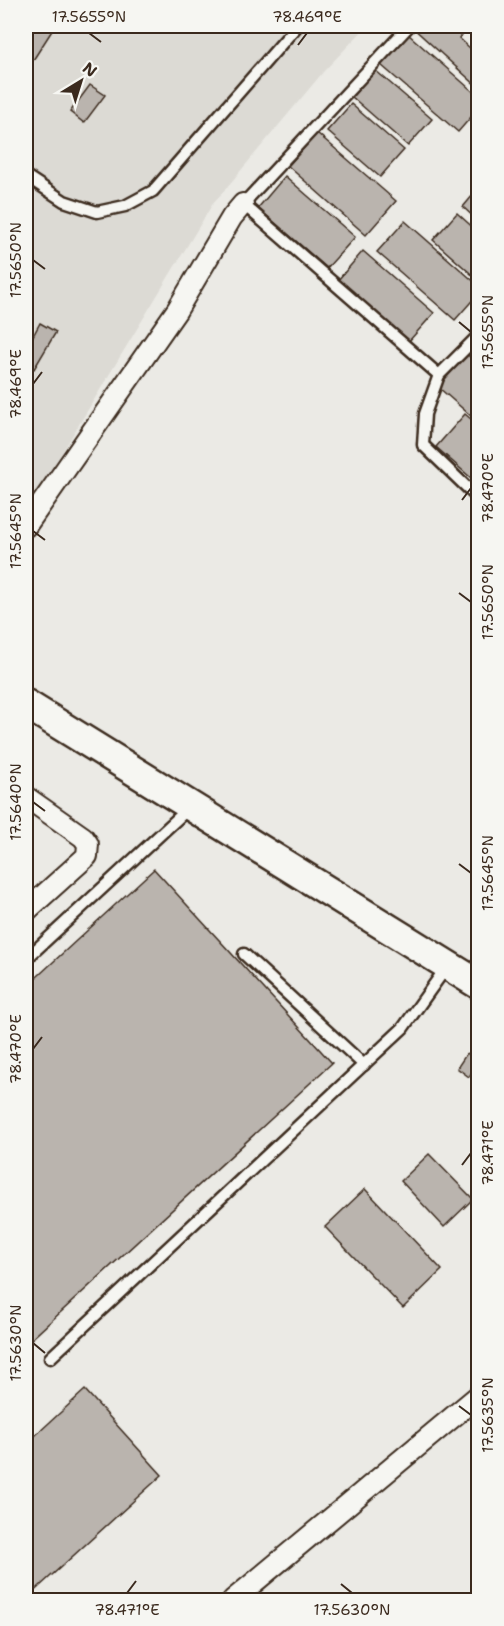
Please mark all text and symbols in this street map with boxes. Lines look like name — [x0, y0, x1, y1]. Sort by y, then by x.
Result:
text: 17.5655°N — [52, 7, 126, 27]
text: 78.469°E — [272, 7, 342, 27]
north arrow — [51, 51, 111, 111]
text: N — [78, 57, 101, 82]
text: 17.5650°N — [6, 222, 26, 298]
text: 17.5655°N — [478, 295, 498, 369]
text: 78.469°E — [6, 349, 26, 419]
text: 78.470°E — [478, 453, 498, 523]
text: 17.5645°N — [6, 493, 26, 569]
text: 17.5650°N — [478, 564, 498, 640]
text: 17.5640°N — [6, 763, 26, 841]
text: 17.5645°N — [478, 835, 498, 911]
text: 78.470°E — [6, 1014, 26, 1084]
text: 78.471°E — [478, 1120, 498, 1186]
text: 17.5630°N — [6, 1305, 26, 1381]
text: 17.5635°N — [478, 1377, 498, 1453]
text: 78.471°E — [94, 1600, 160, 1620]
text: 17.5630°N — [314, 1600, 390, 1620]

